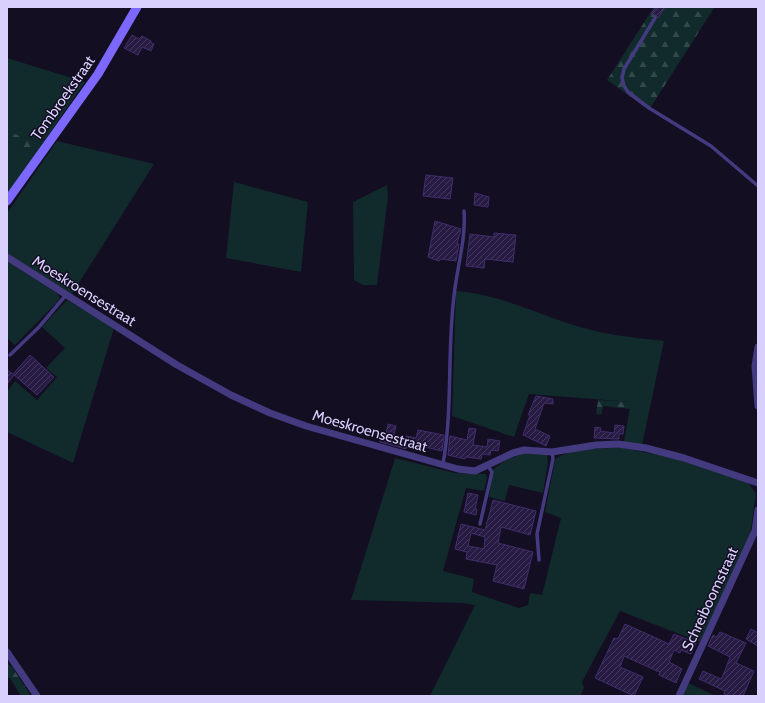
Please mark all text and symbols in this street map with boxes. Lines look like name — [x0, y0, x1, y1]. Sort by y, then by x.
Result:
street label: Tombroekstraat — [27, 52, 99, 144]
street label: Moeskroensestraat — [29, 252, 139, 330]
street label: Moeskroensestraat — [310, 406, 430, 456]
street label: Schreiboomstraat — [678, 544, 742, 654]

